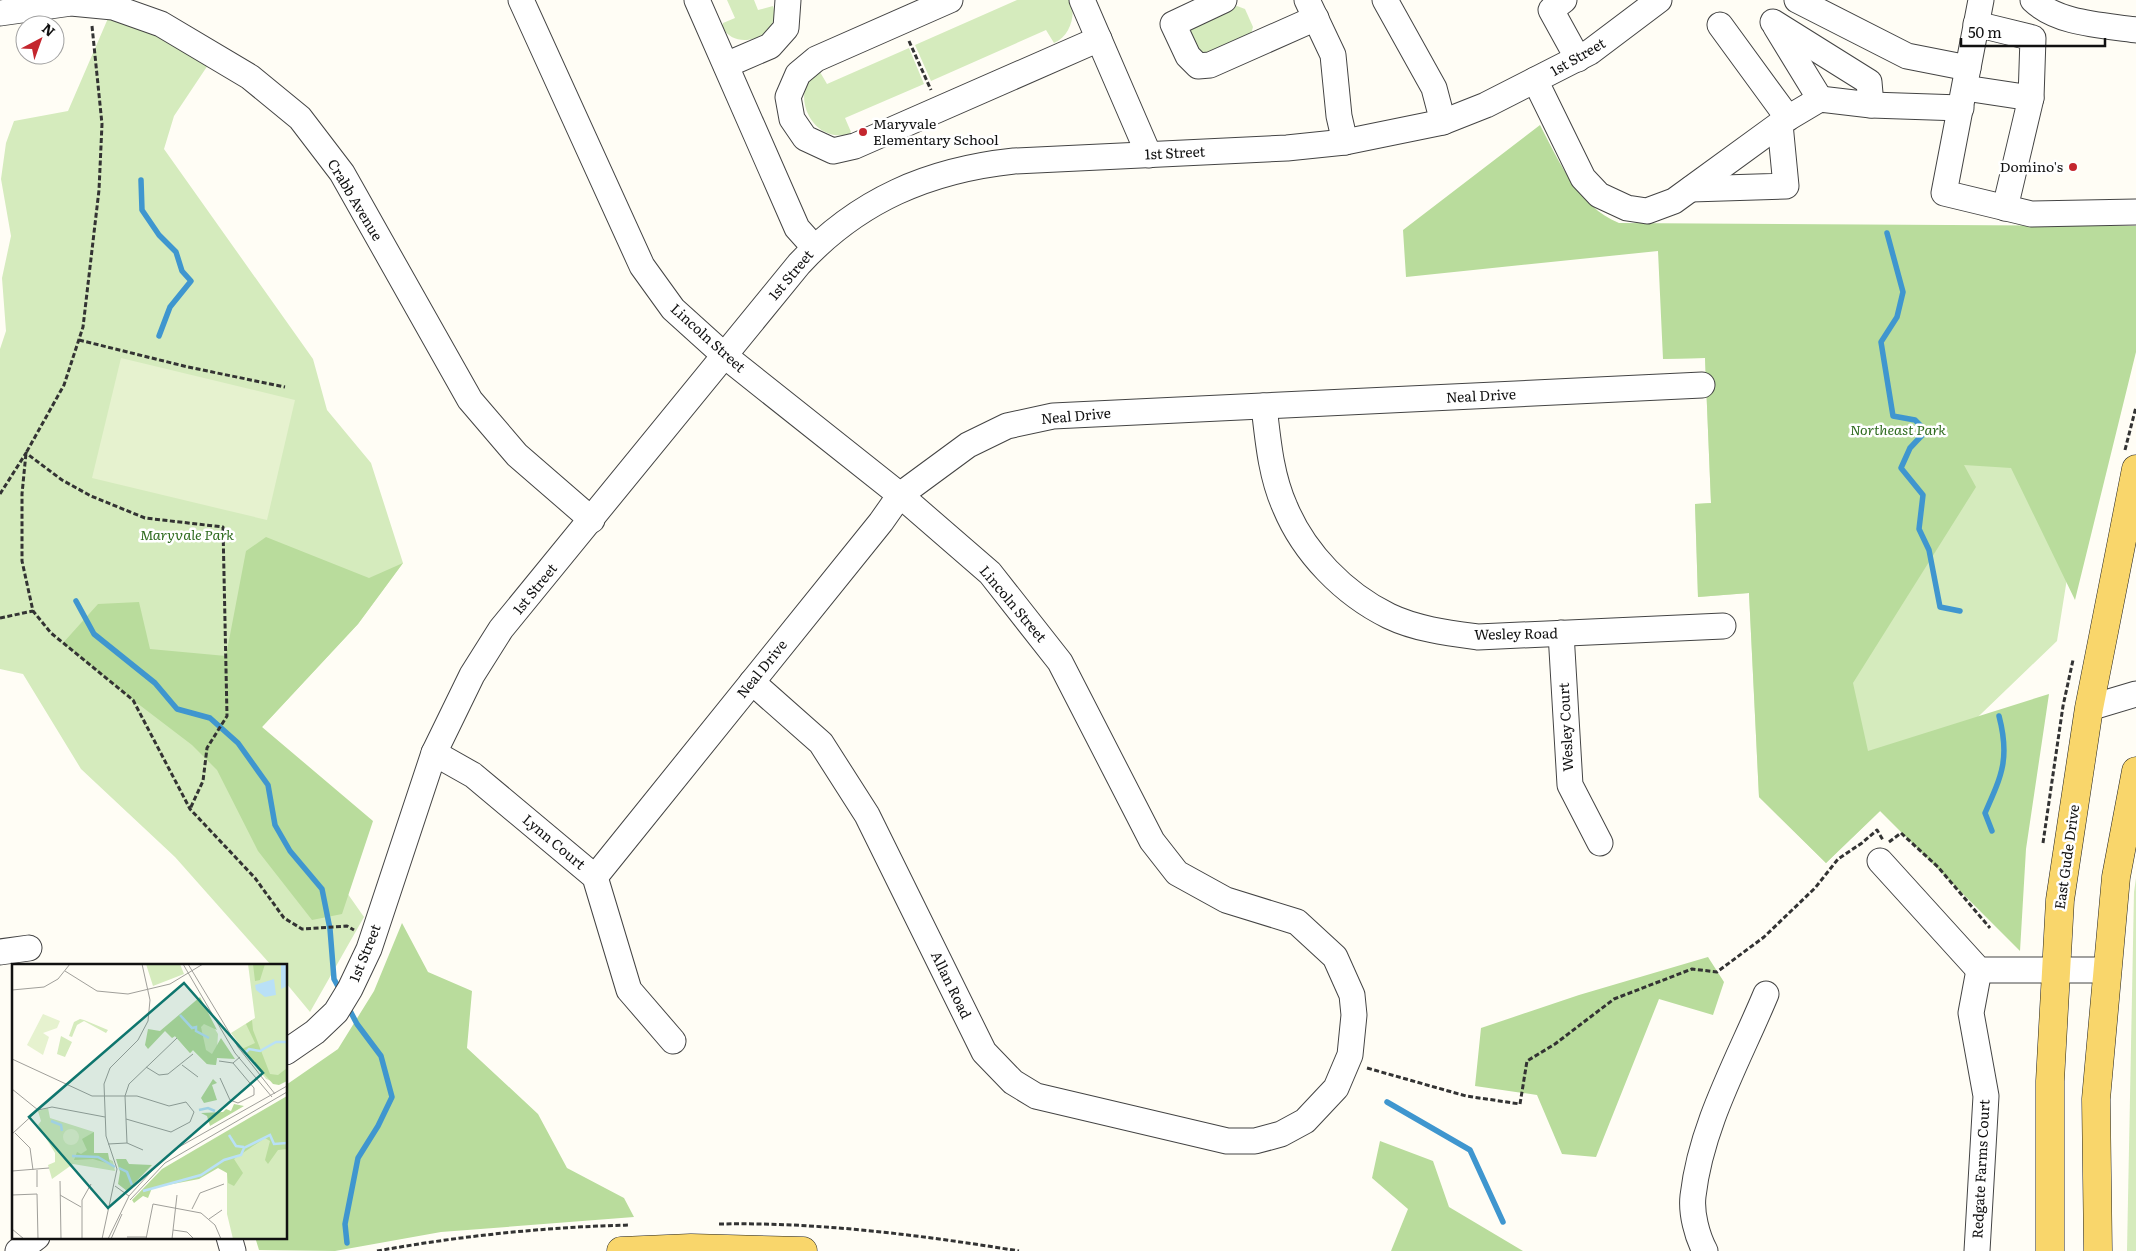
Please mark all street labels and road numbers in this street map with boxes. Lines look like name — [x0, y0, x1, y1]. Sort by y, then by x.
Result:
street label: 1st Street — [1546, 32, 1609, 80]
street label: 1st Street — [1144, 140, 1206, 164]
street label: Crabb Avenue — [324, 155, 388, 244]
street label: 1st Street — [763, 245, 818, 304]
street label: Lincoln Street — [667, 298, 751, 377]
street label: Neal Drive — [1445, 383, 1516, 407]
street label: Neal Drive — [1040, 402, 1112, 428]
street label: 1st Street — [507, 558, 561, 618]
street label: Lincoln Street — [976, 561, 1052, 646]
street label: Wesley Road — [1474, 622, 1558, 644]
street label: Neal Drive — [731, 635, 791, 702]
street label: Wesley Court — [1553, 682, 1577, 772]
street label: East Gude Drive — [2049, 803, 2083, 911]
street label: Lynn Court — [519, 809, 591, 874]
street label: 1st Street — [343, 921, 385, 984]
street label: Allan Road — [927, 947, 977, 1022]
street label: Redgate Farms Court — [1966, 1098, 1994, 1239]

